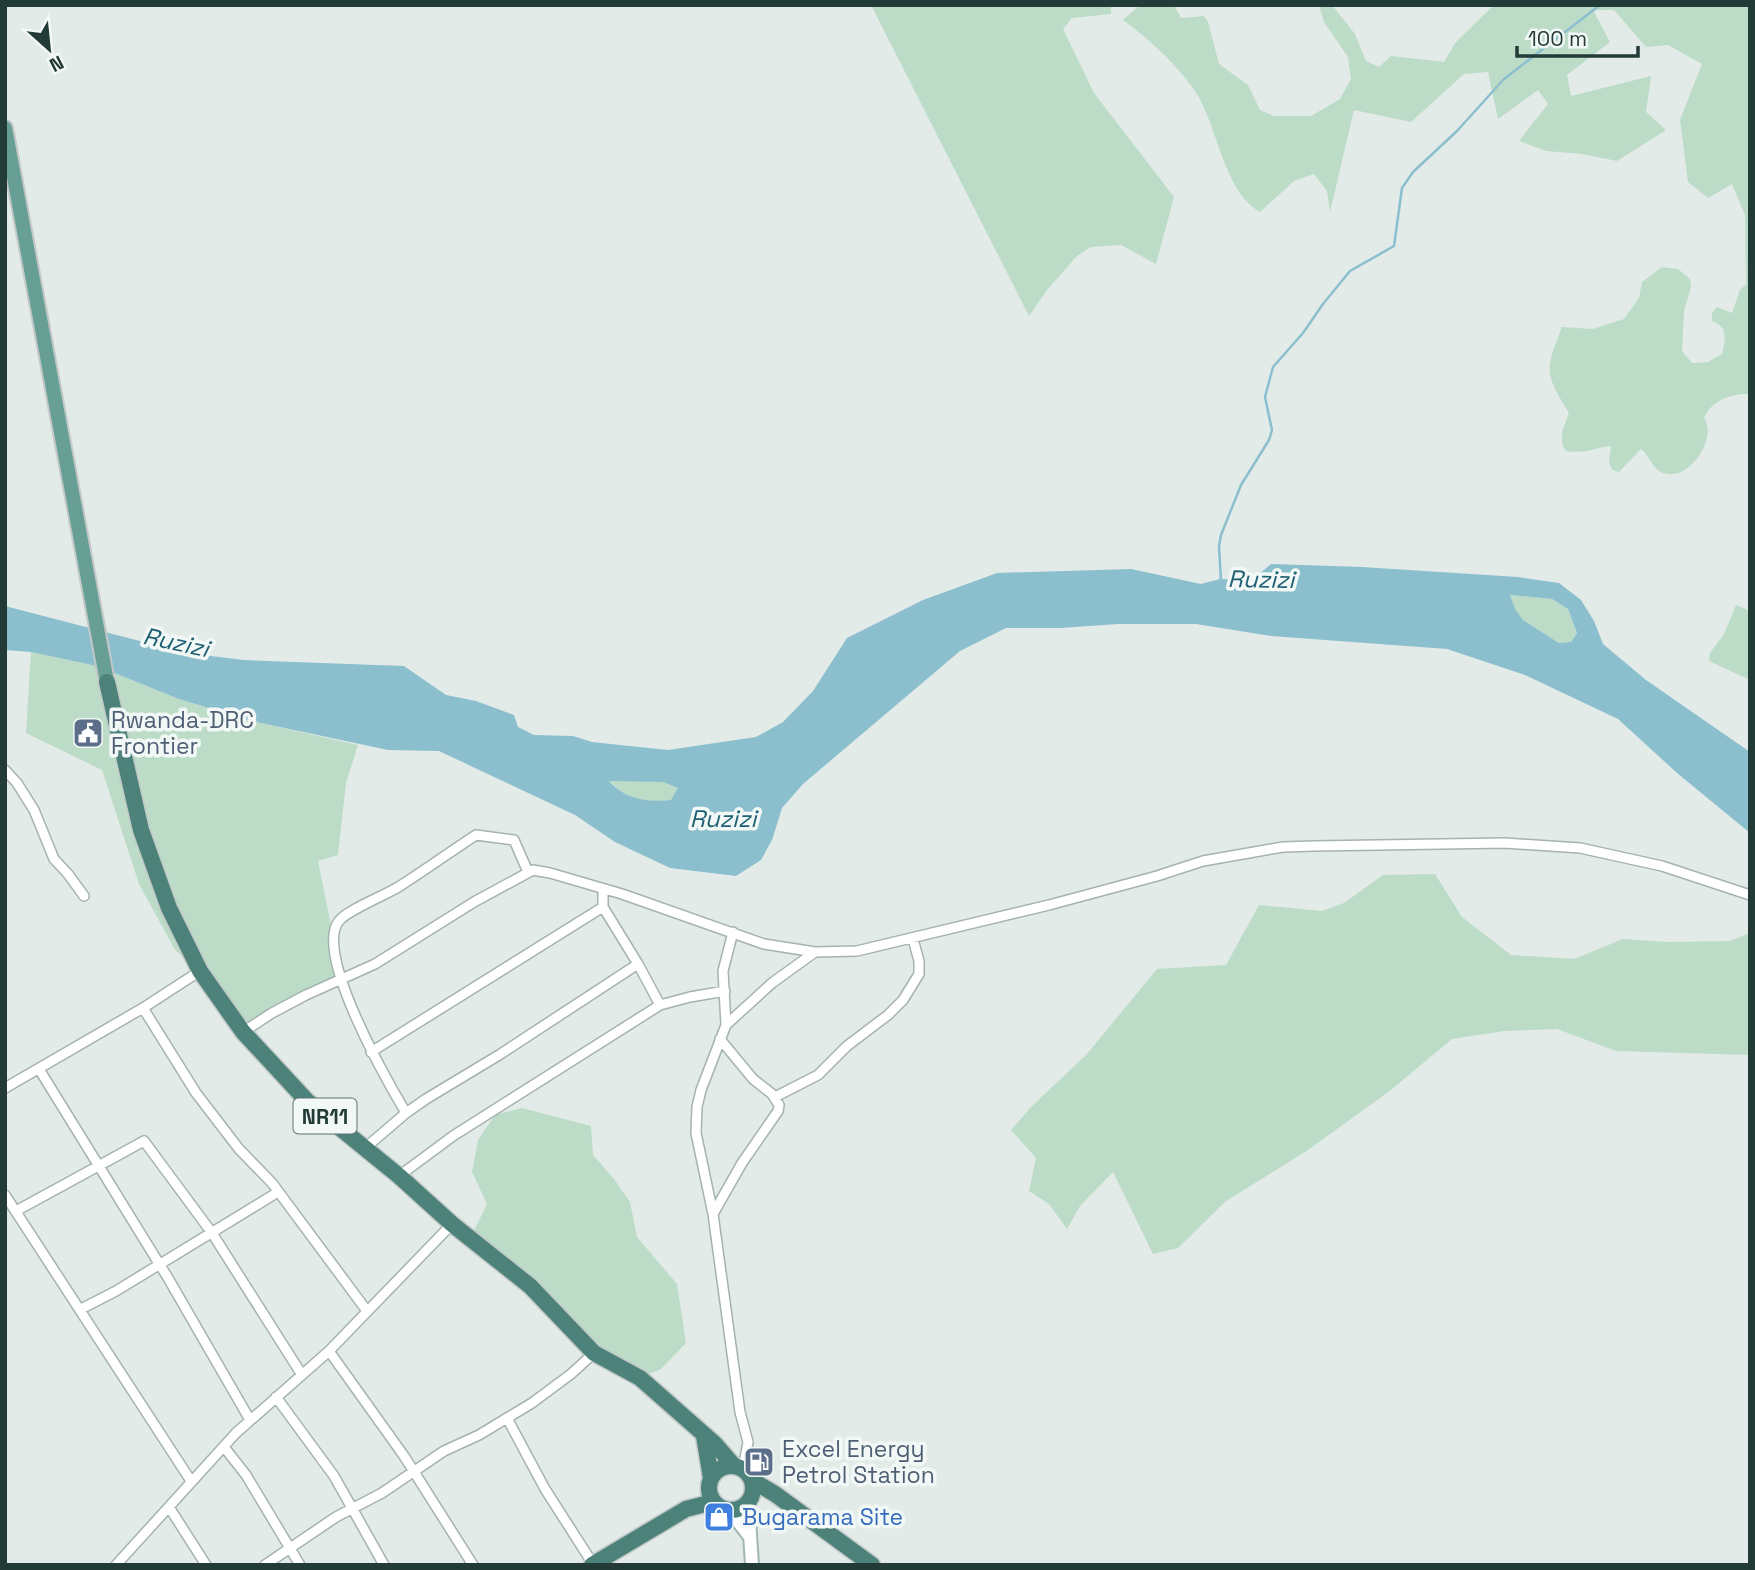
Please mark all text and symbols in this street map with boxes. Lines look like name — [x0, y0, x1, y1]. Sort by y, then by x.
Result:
north arrow — [14, 14, 84, 84]
scale bar — [1517, 14, 1638, 58]
text: 100 m — [1528, 25, 1587, 52]
text: N — [45, 50, 68, 78]
water label: Ruzizi — [1227, 563, 1298, 595]
water label: Ruzizi — [140, 620, 215, 665]
place label: Rwanda-DRC Frontier — [111, 705, 254, 761]
public building icon: Rwanda-DRC Frontier — [71, 716, 105, 750]
water label: Ruzizi — [690, 803, 759, 834]
road number: NR11 — [294, 1098, 356, 1134]
place label: Excel Energy Petrol Station — [782, 1434, 935, 1490]
fuel station icon: Excel Energy Petrol Station — [742, 1445, 776, 1479]
shop icon: Bugarama Site — [702, 1500, 736, 1534]
place label: Bugarama Site — [742, 1502, 903, 1532]

